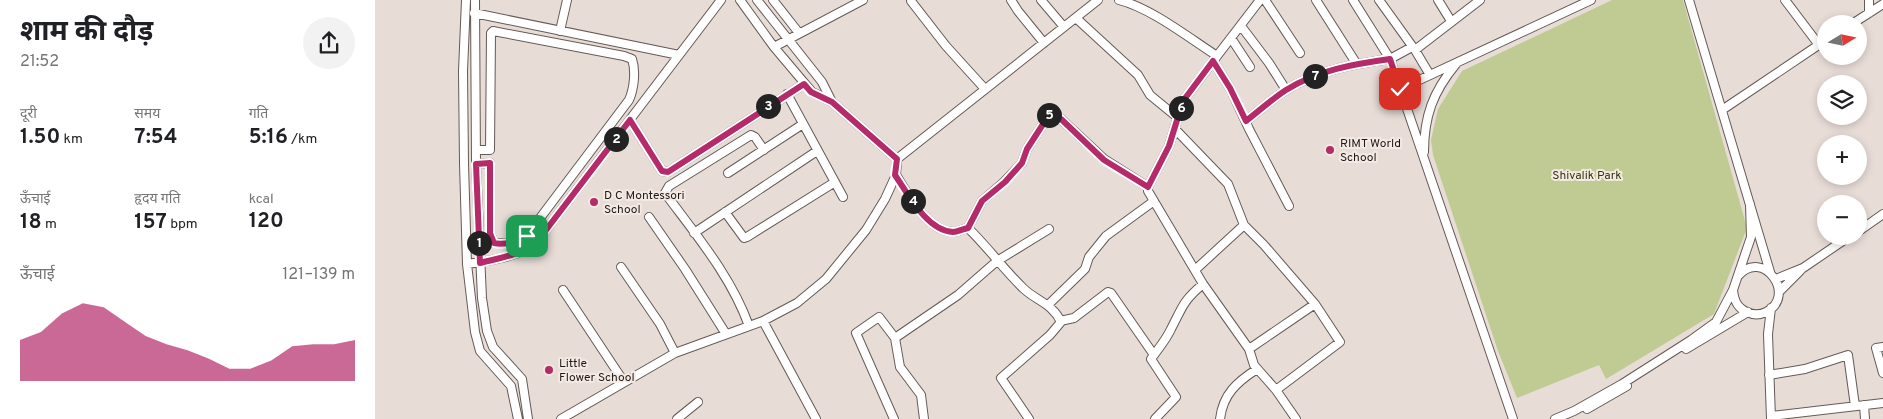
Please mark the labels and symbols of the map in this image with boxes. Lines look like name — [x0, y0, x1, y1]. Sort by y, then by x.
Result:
north arrow — [1817, 15, 1867, 65]
pin: 7 — [1303, 64, 1327, 88]
pin — [1379, 68, 1421, 110]
pin: 3 — [755, 94, 781, 118]
pin: 6 — [1169, 96, 1193, 120]
pin: 5 — [1037, 102, 1061, 128]
pin: 2 — [603, 126, 629, 152]
place label: RIMT World School — [1340, 136, 1401, 166]
marker: RIMT World School — [1324, 144, 1336, 156]
park label: Shivalik Park — [1552, 168, 1622, 184]
place label: D C Montessori School — [604, 188, 685, 218]
pin: 4 — [901, 188, 925, 214]
marker: D C Montessori School — [588, 196, 600, 208]
pin — [506, 215, 548, 257]
pin: 1 — [467, 230, 491, 256]
place label: Little Flower School — [559, 356, 635, 386]
marker: Little Flower School — [543, 364, 555, 376]

